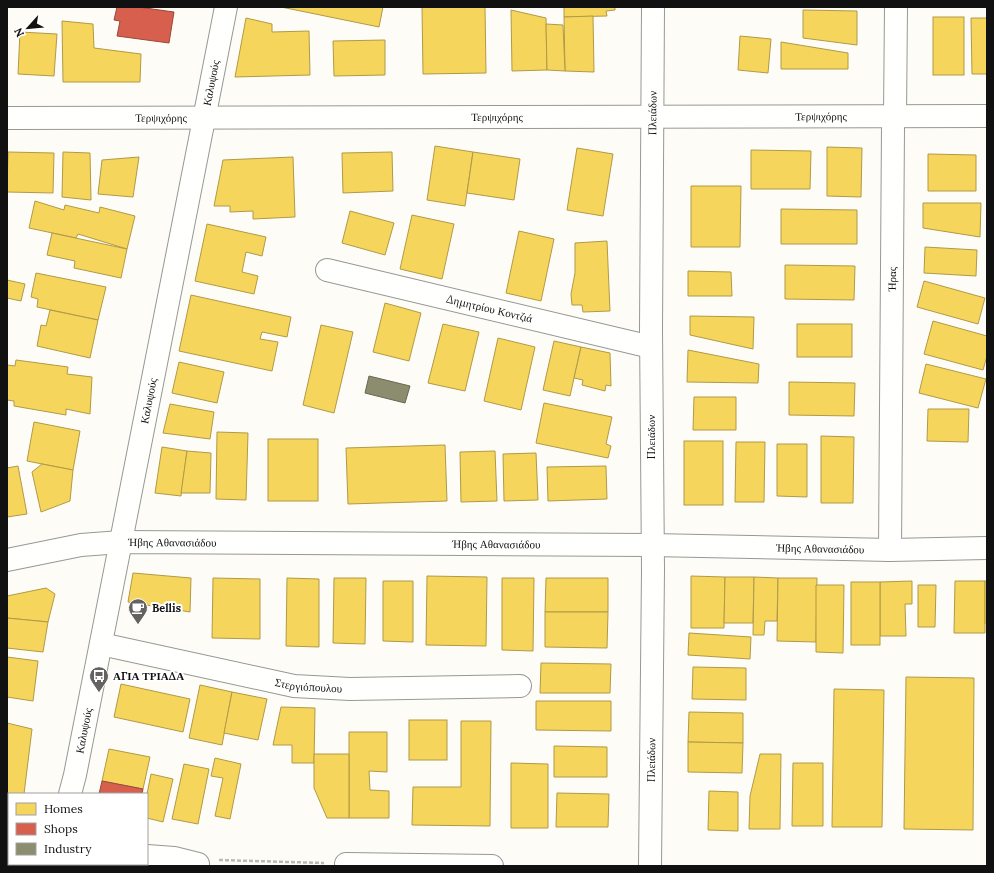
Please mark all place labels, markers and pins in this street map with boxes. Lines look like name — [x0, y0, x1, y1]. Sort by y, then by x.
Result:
cafe icon: Bellis — [127, 597, 149, 625]
place label: Bellis — [152, 601, 181, 615]
bus stop icon: ΑΓΙΑ ΤΡΙΑΔΑ — [88, 665, 110, 693]
place label: ΑΓΙΑ ΤΡΙΑΔΑ — [113, 669, 184, 683]

